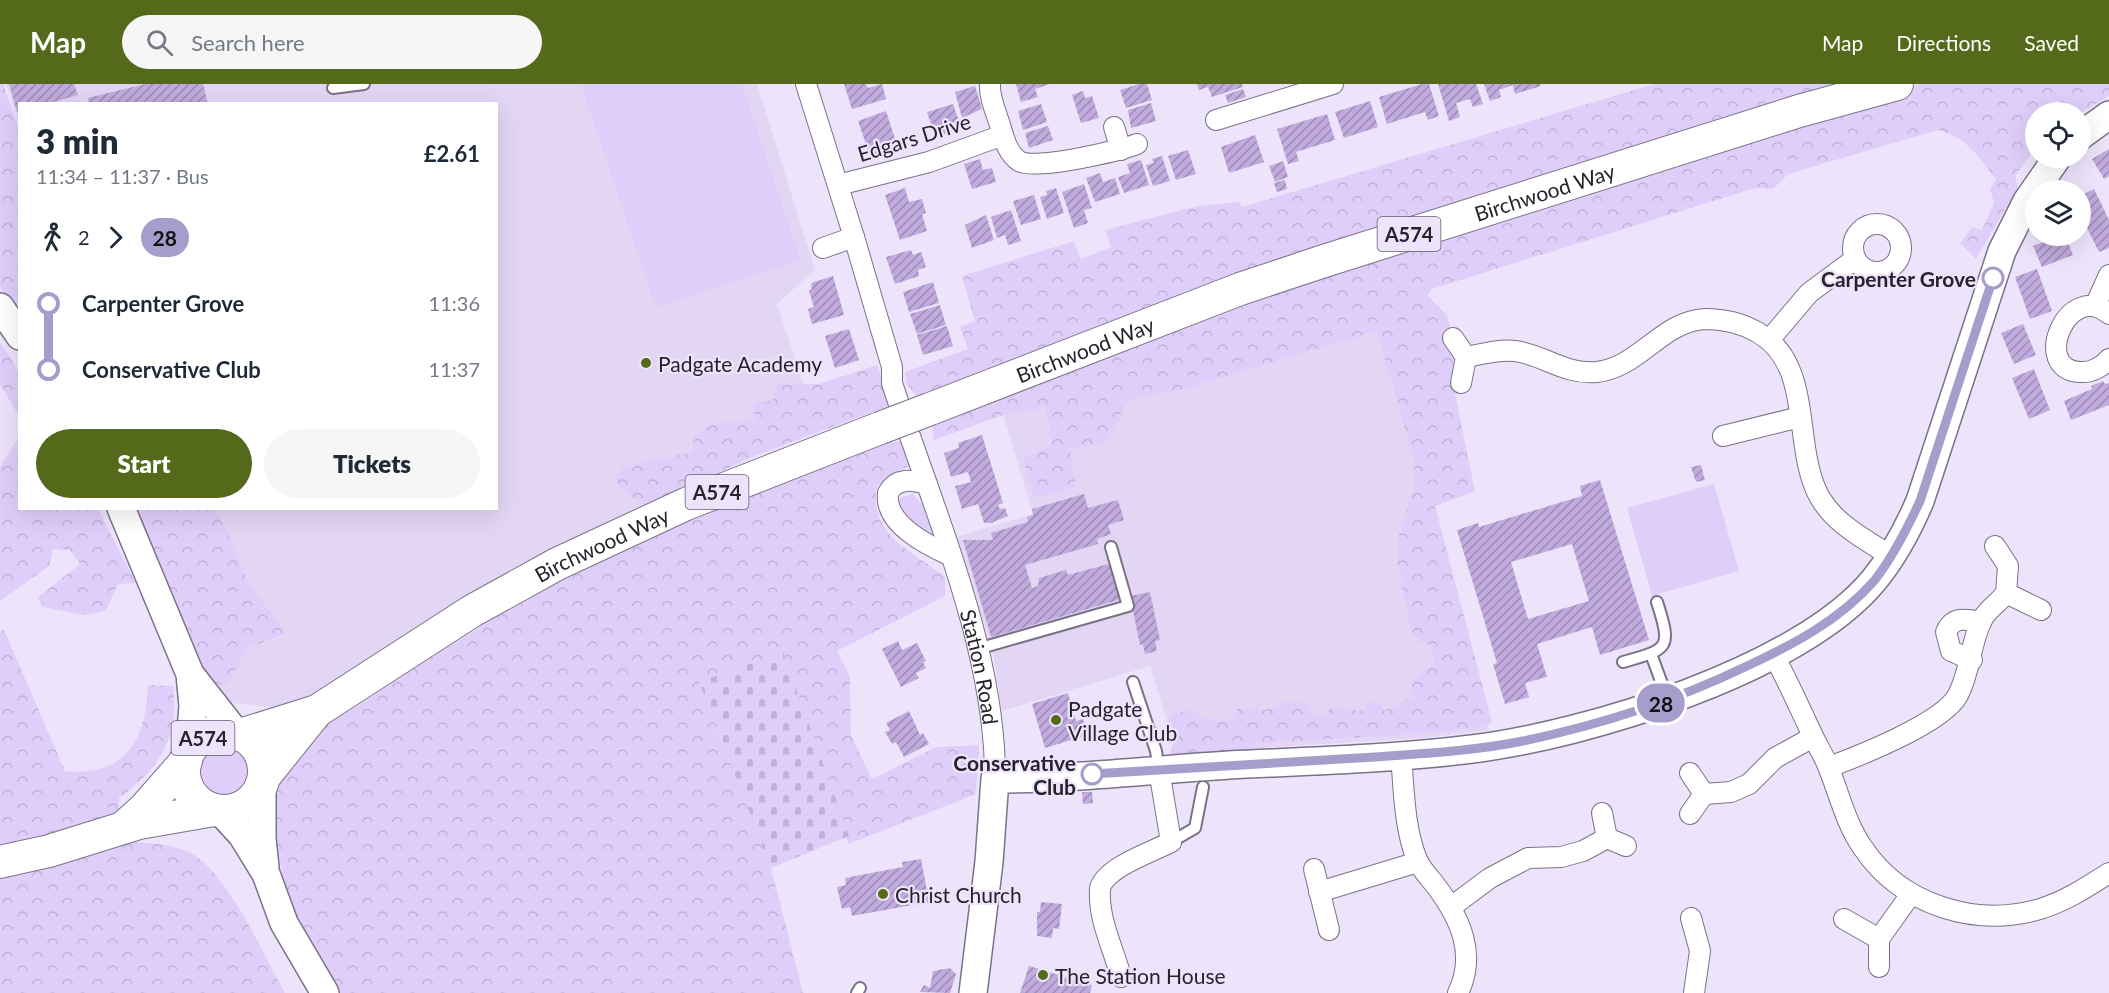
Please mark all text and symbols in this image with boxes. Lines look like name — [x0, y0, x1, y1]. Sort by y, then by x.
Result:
search box — [122, 15, 542, 69]
text: Map — [30, 25, 86, 59]
icon: search — [143, 26, 176, 59]
text: Search here — [191, 29, 305, 56]
text: Map — [1822, 30, 1863, 55]
text: Directions — [1896, 30, 1991, 55]
text: Saved — [2024, 30, 2079, 55]
map controls — [2025, 102, 2091, 246]
button: locate — [2025, 102, 2091, 168]
street label: Edgars Drive — [854, 108, 974, 166]
text: 3 min — [36, 121, 118, 161]
text: £2.61 — [424, 140, 480, 167]
street label: Birchwood Way — [1471, 157, 1618, 225]
text: 11:34 – 11:37 · Bus — [36, 164, 209, 188]
button: layers — [2025, 180, 2091, 246]
road number: A574 — [1378, 217, 1440, 251]
icon: walk — [36, 221, 69, 254]
icon: forward — [99, 221, 132, 254]
text: 2 — [78, 225, 90, 249]
text: 28 — [153, 225, 177, 250]
place label: Carpenter Grove — [1821, 266, 1976, 291]
marker: Carpenter Grove — [1982, 267, 2004, 289]
text: Carpenter Grove — [82, 290, 244, 317]
text: 11:36 — [429, 291, 480, 315]
street label: Birchwood Way — [1012, 311, 1158, 387]
place label: Padgate Academy — [658, 351, 822, 376]
text: Conservative Club — [82, 356, 261, 383]
marker: Padgate Academy — [639, 356, 653, 370]
text: 11:37 — [429, 357, 480, 381]
button: Start — [36, 429, 252, 498]
button: Tickets — [264, 429, 480, 498]
road number: A574 — [686, 475, 748, 509]
street label: Birchwood Way — [530, 501, 673, 587]
street label: Station Road — [956, 606, 1004, 726]
line badge: 28 — [1634, 684, 1688, 722]
text: 28 — [1649, 691, 1673, 716]
place label: Padgate Village Club — [1068, 696, 1177, 745]
marker: Padgate Village Club — [1049, 713, 1063, 727]
road number: A574 — [172, 721, 234, 755]
place label: Conservative Club — [953, 750, 1076, 799]
marker: Conservative Club — [1081, 763, 1103, 785]
place label: Christ Church — [895, 882, 1022, 907]
marker: Christ Church — [876, 887, 890, 901]
place label: The Station House — [1055, 963, 1226, 988]
marker: The Station House — [1036, 968, 1050, 982]

